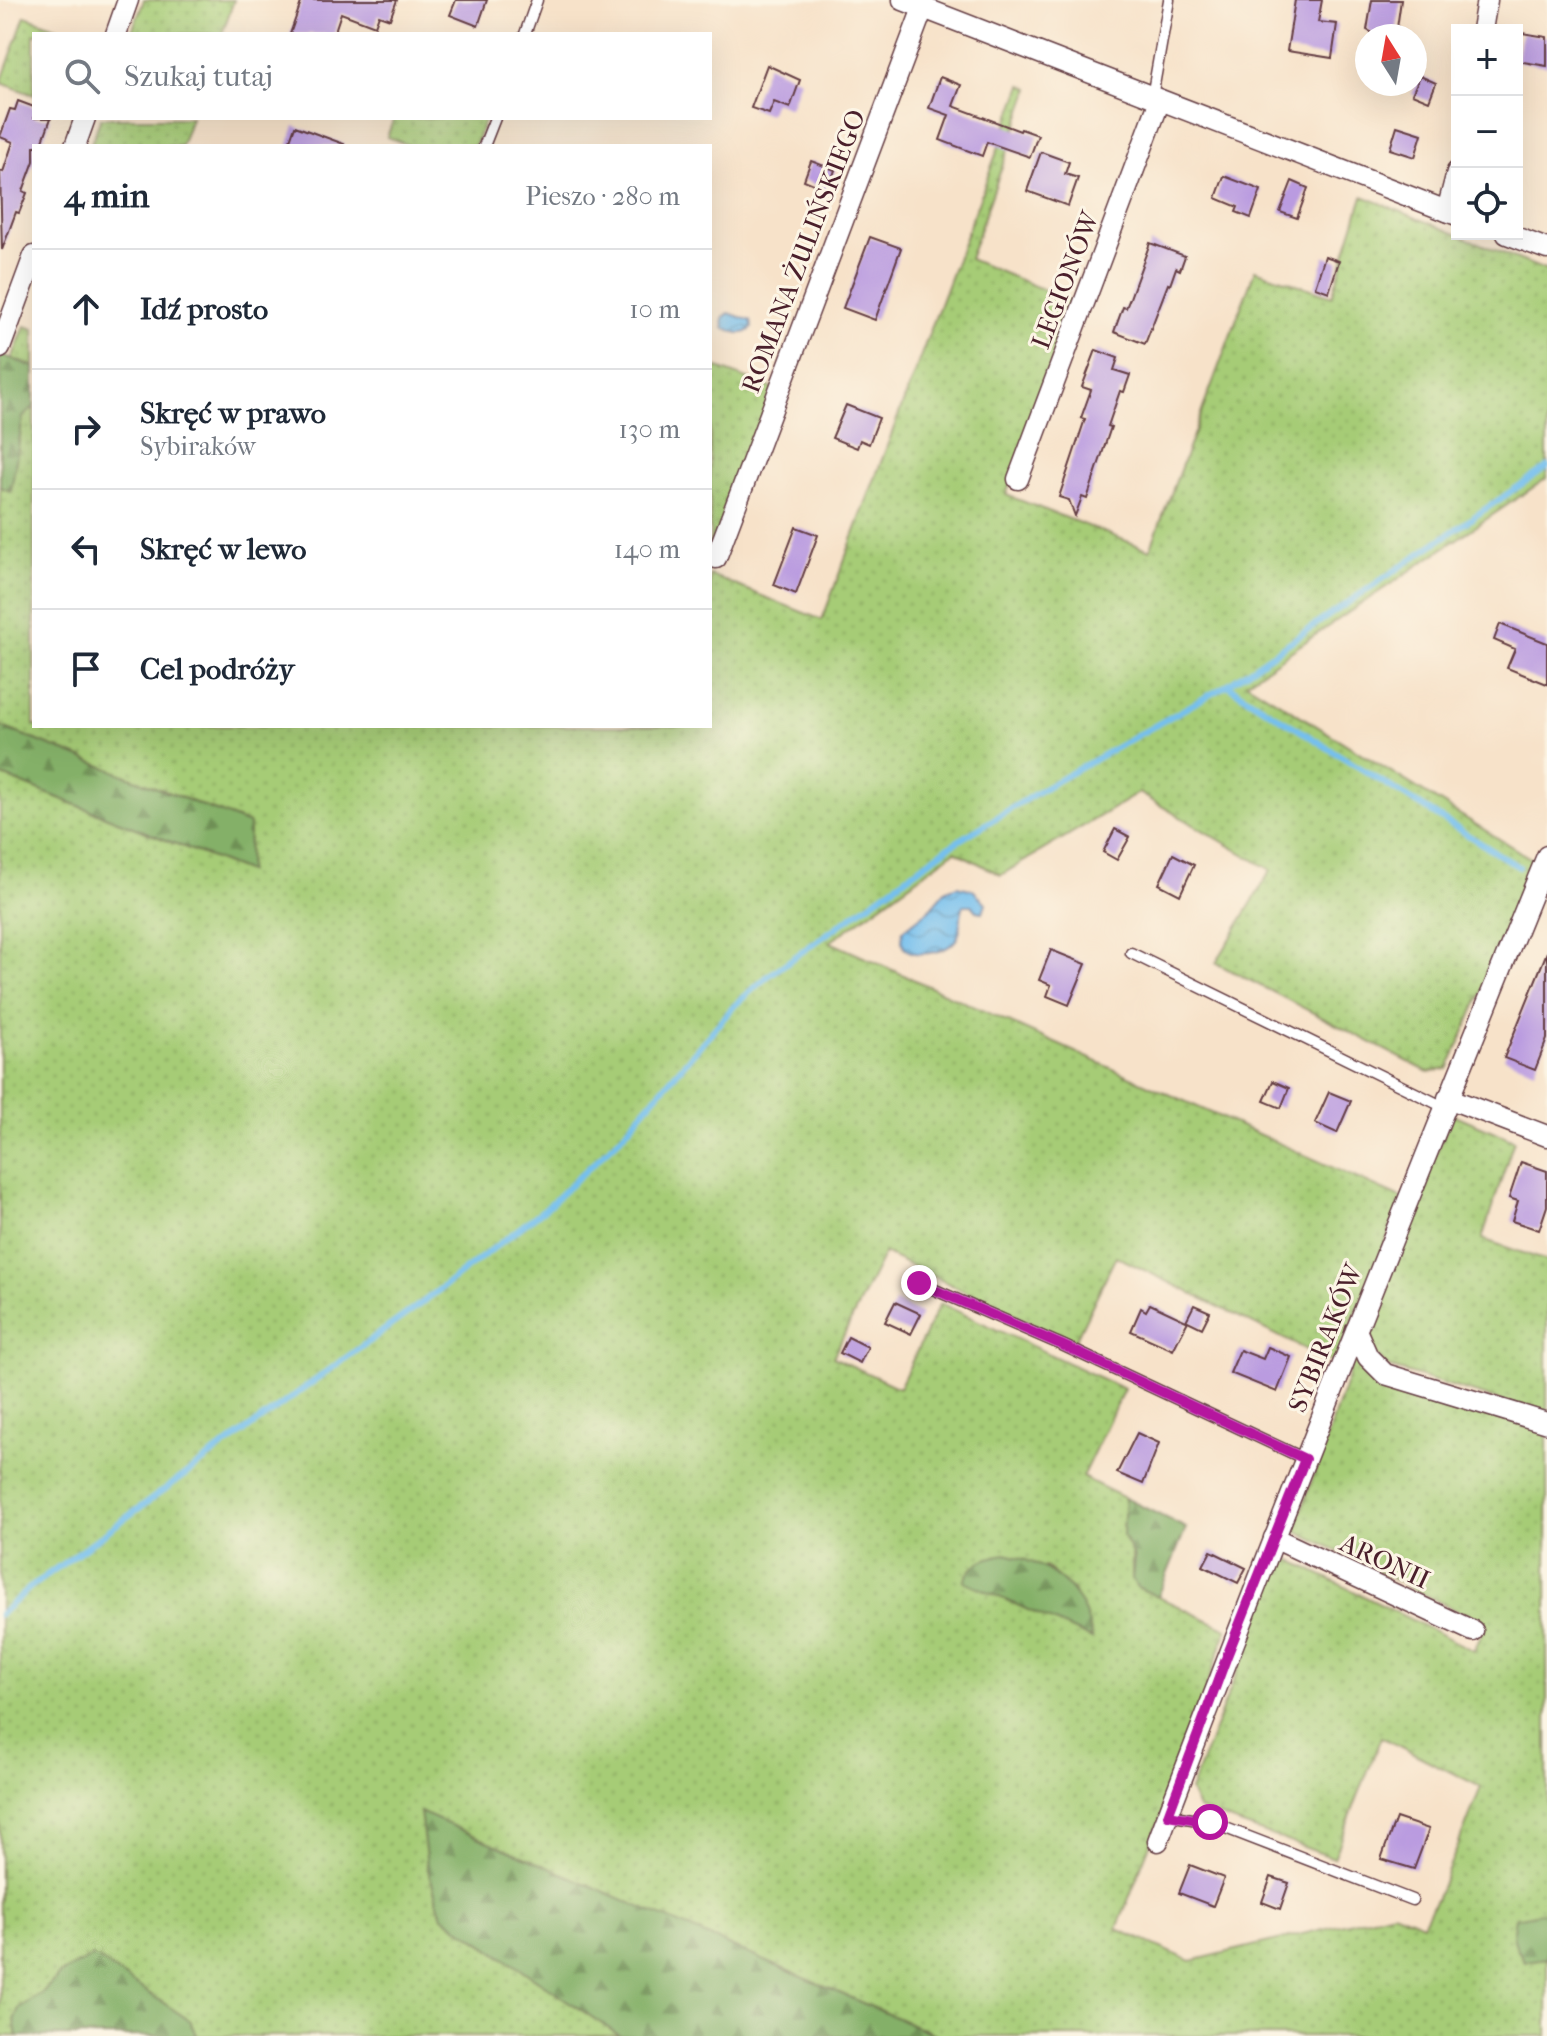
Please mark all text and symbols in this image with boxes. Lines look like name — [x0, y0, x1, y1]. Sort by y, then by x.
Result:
north arrow — [1355, 24, 1427, 96]
map controls — [1451, 24, 1523, 240]
button: + — [1451, 24, 1523, 96]
search box — [32, 32, 712, 120]
icon: search — [60, 54, 104, 98]
text: Szukaj tutaj — [124, 59, 273, 94]
button: − — [1451, 96, 1523, 168]
street label: ROMANA ŻULIŃSKIEGO — [734, 105, 872, 397]
button: locate — [1451, 168, 1523, 240]
text: 4 min — [64, 176, 149, 216]
text: Pieszo · 280 m — [525, 181, 680, 212]
street label: LEGIONÓW — [1024, 205, 1106, 353]
icon: ahead — [64, 287, 108, 331]
text: Idź prosto — [140, 292, 268, 327]
text: 10 m — [629, 294, 680, 325]
text: Skręć w prawo — [140, 396, 326, 431]
icon: right — [64, 407, 108, 451]
text: 130 m — [619, 414, 680, 445]
text: Sybiraków — [140, 431, 256, 462]
icon: left — [64, 527, 108, 571]
text: Skręć w lewo — [140, 532, 307, 567]
text: 140 m — [614, 534, 680, 565]
icon: arrive — [64, 647, 108, 691]
text: Cel podróży — [140, 652, 294, 687]
street label: SYBIRAKÓW — [1281, 1258, 1370, 1417]
route end — [901, 1265, 937, 1301]
street label: ARONII — [1334, 1527, 1434, 1596]
route start — [1192, 1804, 1228, 1840]

